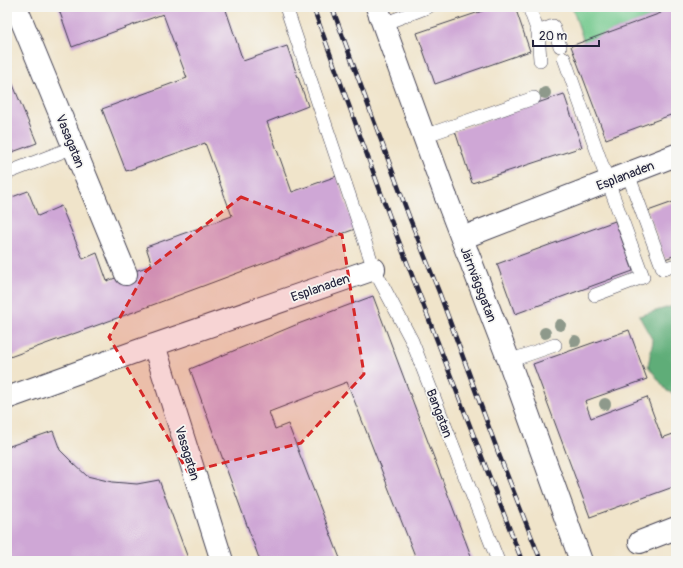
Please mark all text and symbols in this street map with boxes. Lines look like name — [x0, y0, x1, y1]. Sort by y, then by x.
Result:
scale bar — [533, 22, 599, 48]
text: 20 m — [539, 29, 568, 44]
street label: Vasagatan — [52, 112, 88, 170]
street label: Esplanaden — [594, 158, 657, 194]
street label: Järnvägsgatan — [456, 244, 500, 324]
street label: Esplanaden — [289, 270, 352, 305]
street label: Bangatan — [422, 387, 456, 440]
street label: Vasagatan — [171, 424, 203, 482]

